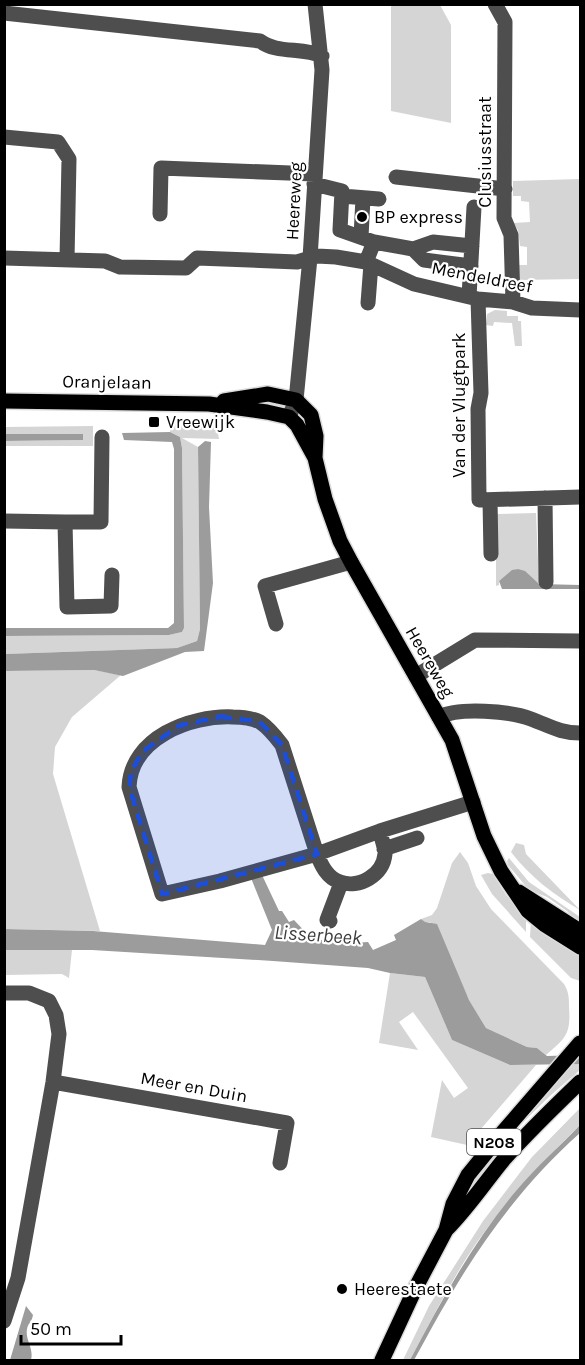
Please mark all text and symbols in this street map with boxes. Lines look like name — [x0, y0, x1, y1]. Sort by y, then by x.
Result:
street label: Clusiusstraat — [474, 96, 496, 208]
street label: Heereweg — [281, 161, 307, 241]
place label: BP express — [374, 206, 463, 228]
marker: BP express — [355, 210, 369, 224]
street label: Mendeldreef — [430, 256, 535, 298]
street label: Van der Vlugtpark — [448, 332, 470, 478]
street label: Oranjelaan — [62, 370, 152, 394]
place label: Vreewijk — [166, 411, 235, 433]
marker: Vreewijk — [147, 415, 161, 429]
street label: Heereweg — [401, 622, 459, 702]
water label: Lisserbeek — [273, 920, 364, 950]
street label: Meer en Duin — [139, 1067, 249, 1107]
road number: N208 — [467, 1129, 521, 1155]
place label: Heerestaete — [354, 1278, 452, 1300]
marker: Heerestaete — [335, 1282, 349, 1296]
scale bar — [21, 1308, 122, 1346]
text: 50 m — [30, 1318, 72, 1340]

